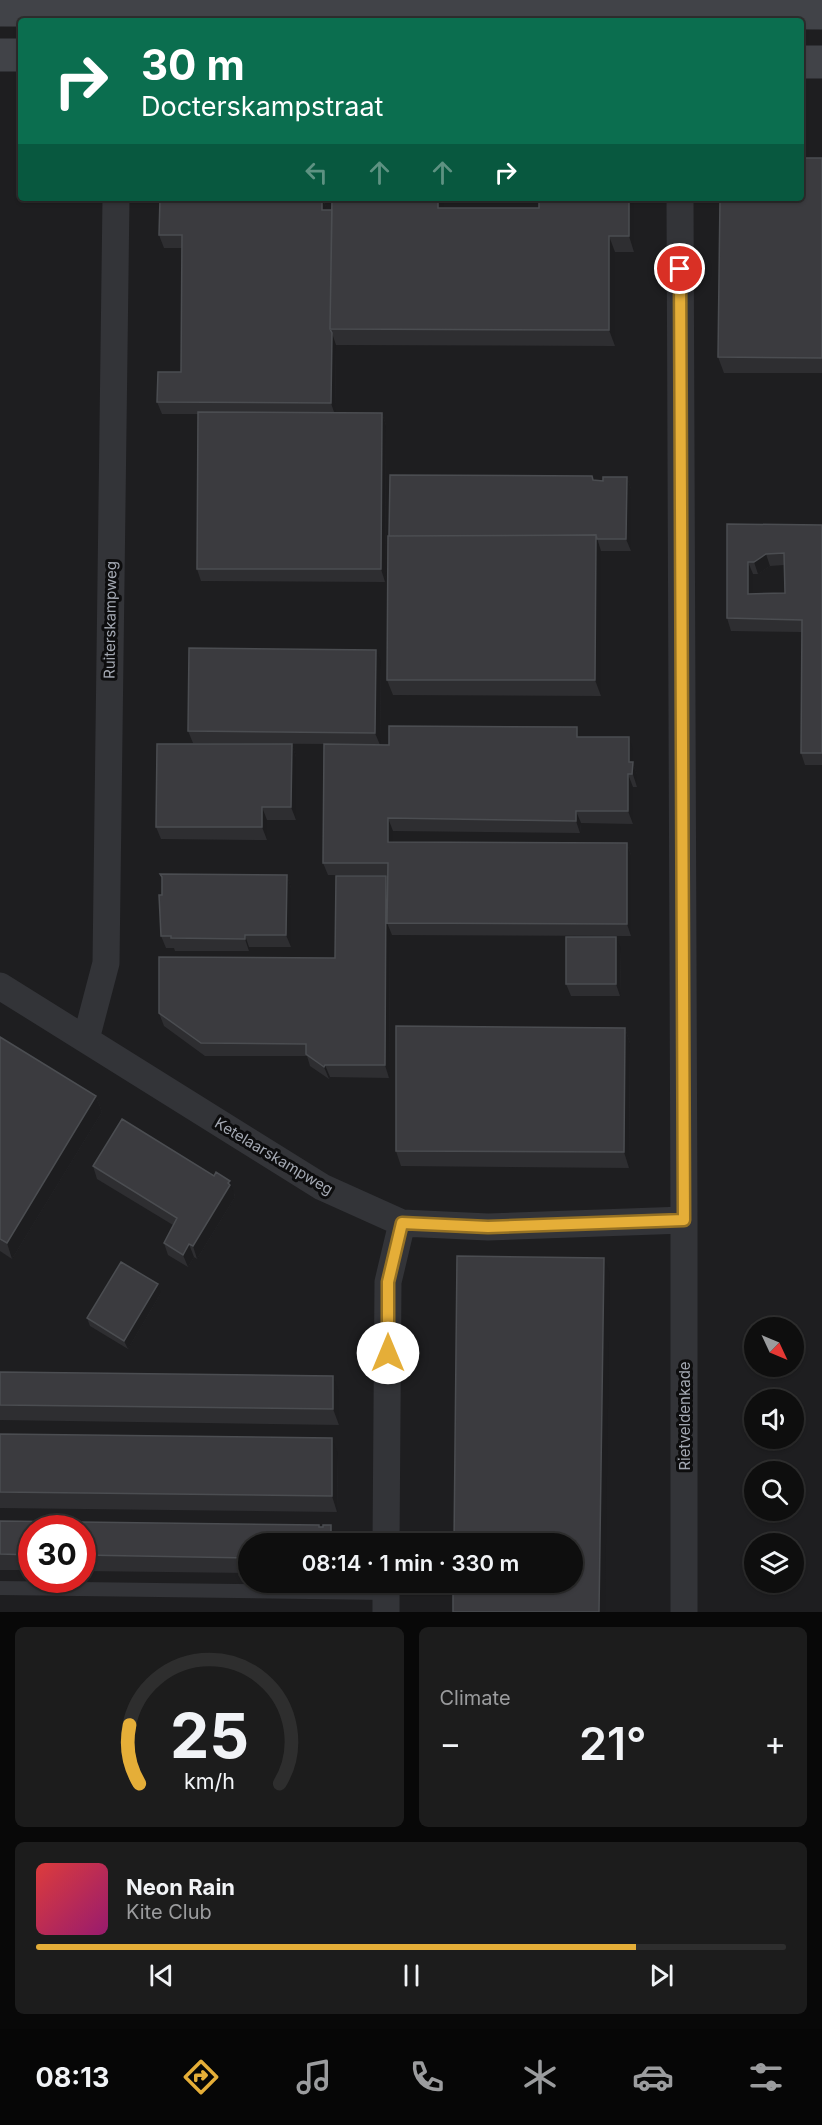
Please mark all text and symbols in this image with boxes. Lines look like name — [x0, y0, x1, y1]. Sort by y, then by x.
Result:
text: 30 m — [141, 39, 245, 90]
icon: right — [42, 42, 120, 120]
text: Docterskampstraat — [141, 90, 383, 123]
icon: left — [300, 156, 333, 189]
icon: ahead — [363, 156, 396, 189]
icon: ahead — [426, 156, 459, 189]
icon: right — [489, 156, 522, 189]
pin — [654, 243, 705, 294]
icon: arrive — [663, 252, 696, 285]
street label: Ruiterskampweg — [99, 561, 121, 679]
street label: Ketelaarskampweg — [211, 1113, 337, 1199]
north arrow — [744, 1317, 804, 1377]
map controls — [744, 1317, 804, 1593]
position arrow — [356, 1321, 420, 1385]
street label: Rietveldenkade — [675, 1361, 694, 1471]
button: sound — [744, 1389, 804, 1449]
button: search — [744, 1461, 804, 1521]
speed limit sign: 30 — [18, 1515, 96, 1593]
button: layers — [744, 1533, 804, 1593]
text: 08:14 · 1 min · 330 m — [302, 1550, 519, 1576]
text: Climate — [440, 1686, 511, 1710]
text: 25 — [170, 1698, 249, 1773]
text: 21° — [579, 1716, 647, 1771]
text: − — [440, 1723, 461, 1763]
text: + — [764, 1723, 786, 1763]
text: km/h — [184, 1768, 235, 1794]
text: Neon Rain — [126, 1874, 235, 1900]
text: Kite Club — [126, 1900, 212, 1924]
icon: previous — [145, 1959, 178, 1992]
icon: pause — [395, 1959, 428, 1992]
icon: next — [645, 1959, 678, 1992]
icon: directions — [180, 2056, 222, 2098]
icon: music — [293, 2056, 335, 2098]
icon: phone — [406, 2056, 448, 2098]
icon: climate — [519, 2056, 561, 2098]
icon: car — [632, 2056, 674, 2098]
icon: filters — [745, 2056, 787, 2098]
text: 08:13 — [35, 2061, 109, 2094]

